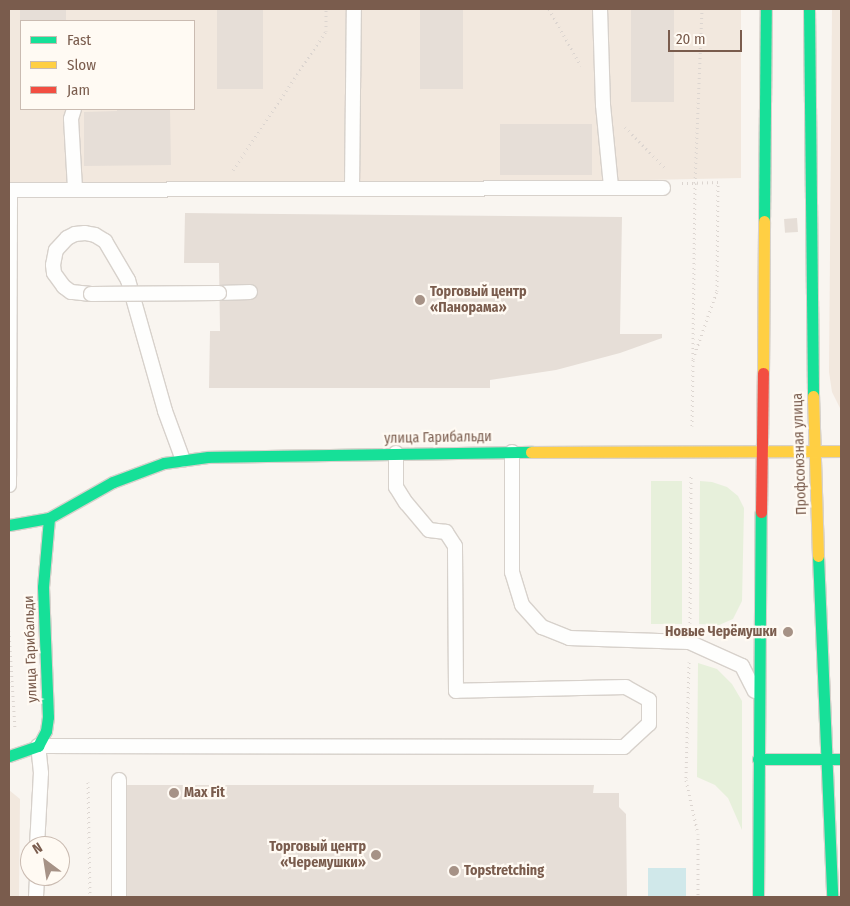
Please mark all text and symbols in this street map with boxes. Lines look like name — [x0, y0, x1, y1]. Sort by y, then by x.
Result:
legend — [20, 20, 195, 110]
scale bar — [670, 20, 744, 52]
text: 20 m — [676, 30, 706, 48]
text: Fast — [67, 31, 91, 49]
text: Slow — [67, 56, 96, 74]
text: Jam — [67, 81, 90, 99]
place label: Торговый центр «Панорама» — [430, 284, 527, 316]
marker: Торговый центр «Панорама» — [414, 294, 426, 306]
street label: Профсоюзная улица — [789, 393, 811, 515]
street label: улица Гарибальди — [384, 429, 492, 447]
street label: улица Гарибальди — [21, 595, 41, 703]
place label: Новые Черёмушки — [665, 624, 777, 640]
marker: Новые Черёмушки — [781, 625, 795, 639]
place label: Max Fit — [184, 785, 225, 801]
marker: Max Fit — [168, 787, 180, 799]
north arrow — [20, 836, 70, 886]
text: N — [30, 839, 45, 858]
place label: Торговый центр «Черемушки» — [269, 839, 366, 872]
marker: Торговый центр «Черемушки» — [370, 849, 382, 861]
place label: Topstretching — [464, 863, 544, 879]
marker: Topstretching — [448, 865, 460, 877]

